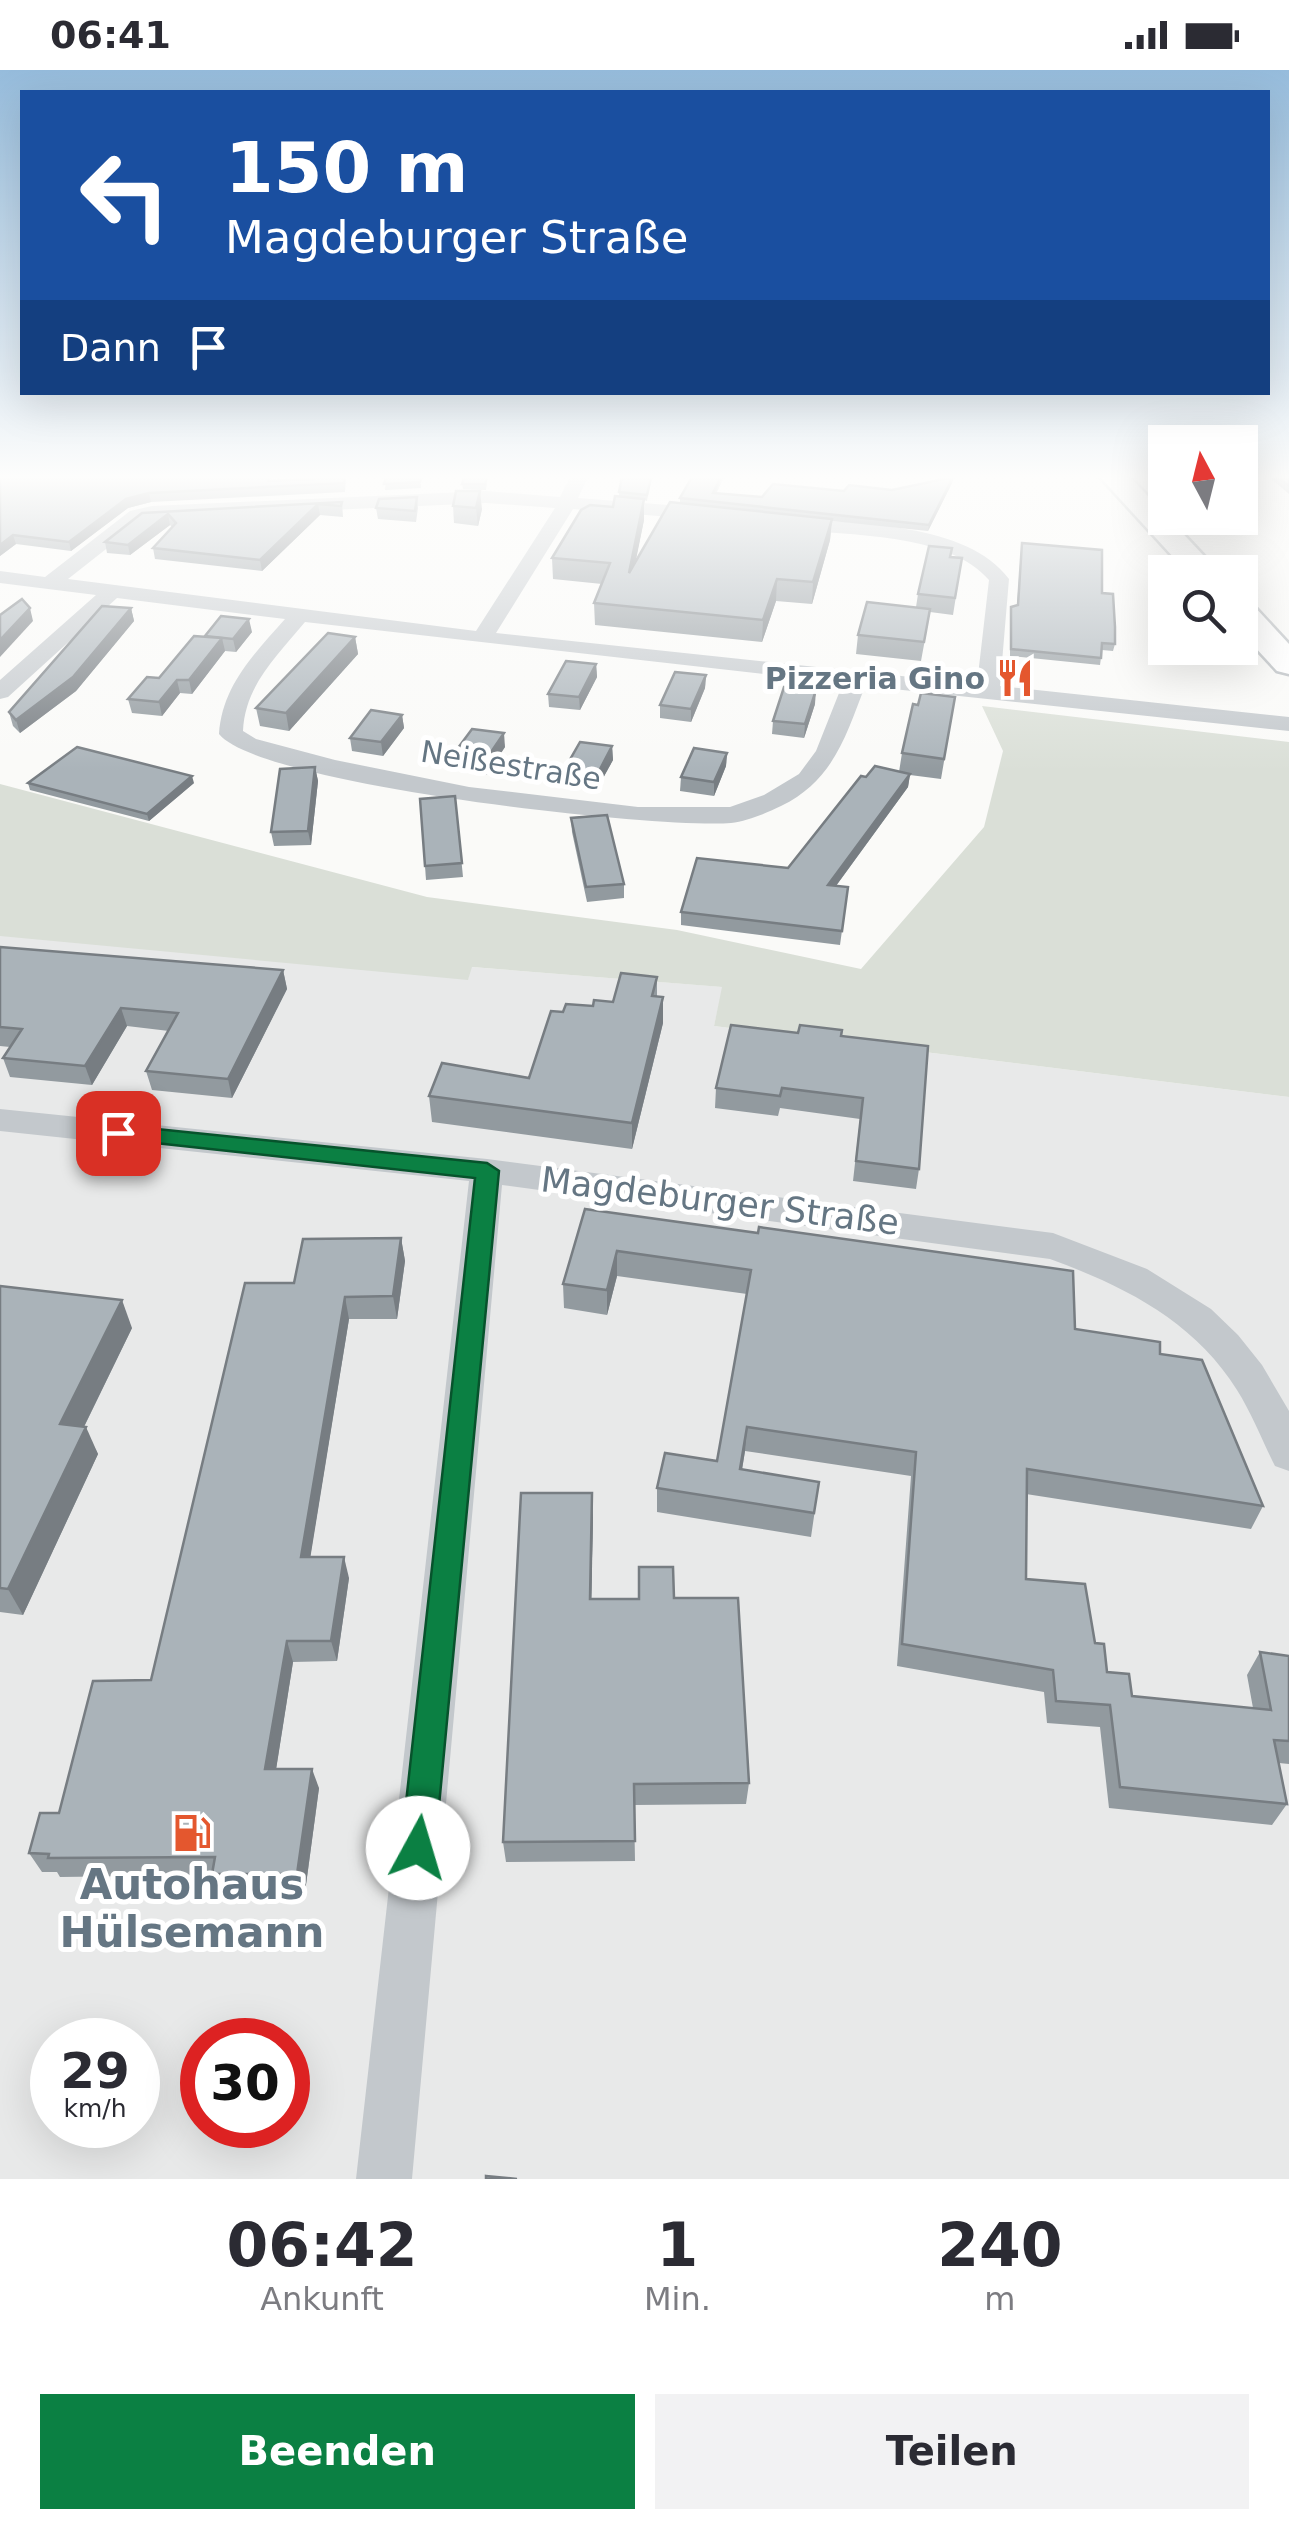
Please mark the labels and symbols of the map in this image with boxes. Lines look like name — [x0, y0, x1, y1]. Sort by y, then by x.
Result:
north arrow — [1148, 425, 1258, 535]
restaurant icon: Pizzeria Gino — [994, 657, 1036, 699]
place label: Pizzeria Gino — [765, 661, 985, 696]
street label: Neißestraße — [418, 733, 604, 797]
pin — [76, 1091, 161, 1176]
street label: Magdeburger Straße — [539, 1159, 901, 1243]
position arrow — [366, 1796, 470, 1900]
fuel station icon: Autohaus Hülsemann — [171, 1812, 213, 1854]
place label: Autohaus Hülsemann — [60, 1860, 324, 1957]
speed limit sign: 30 — [180, 2018, 310, 2148]

